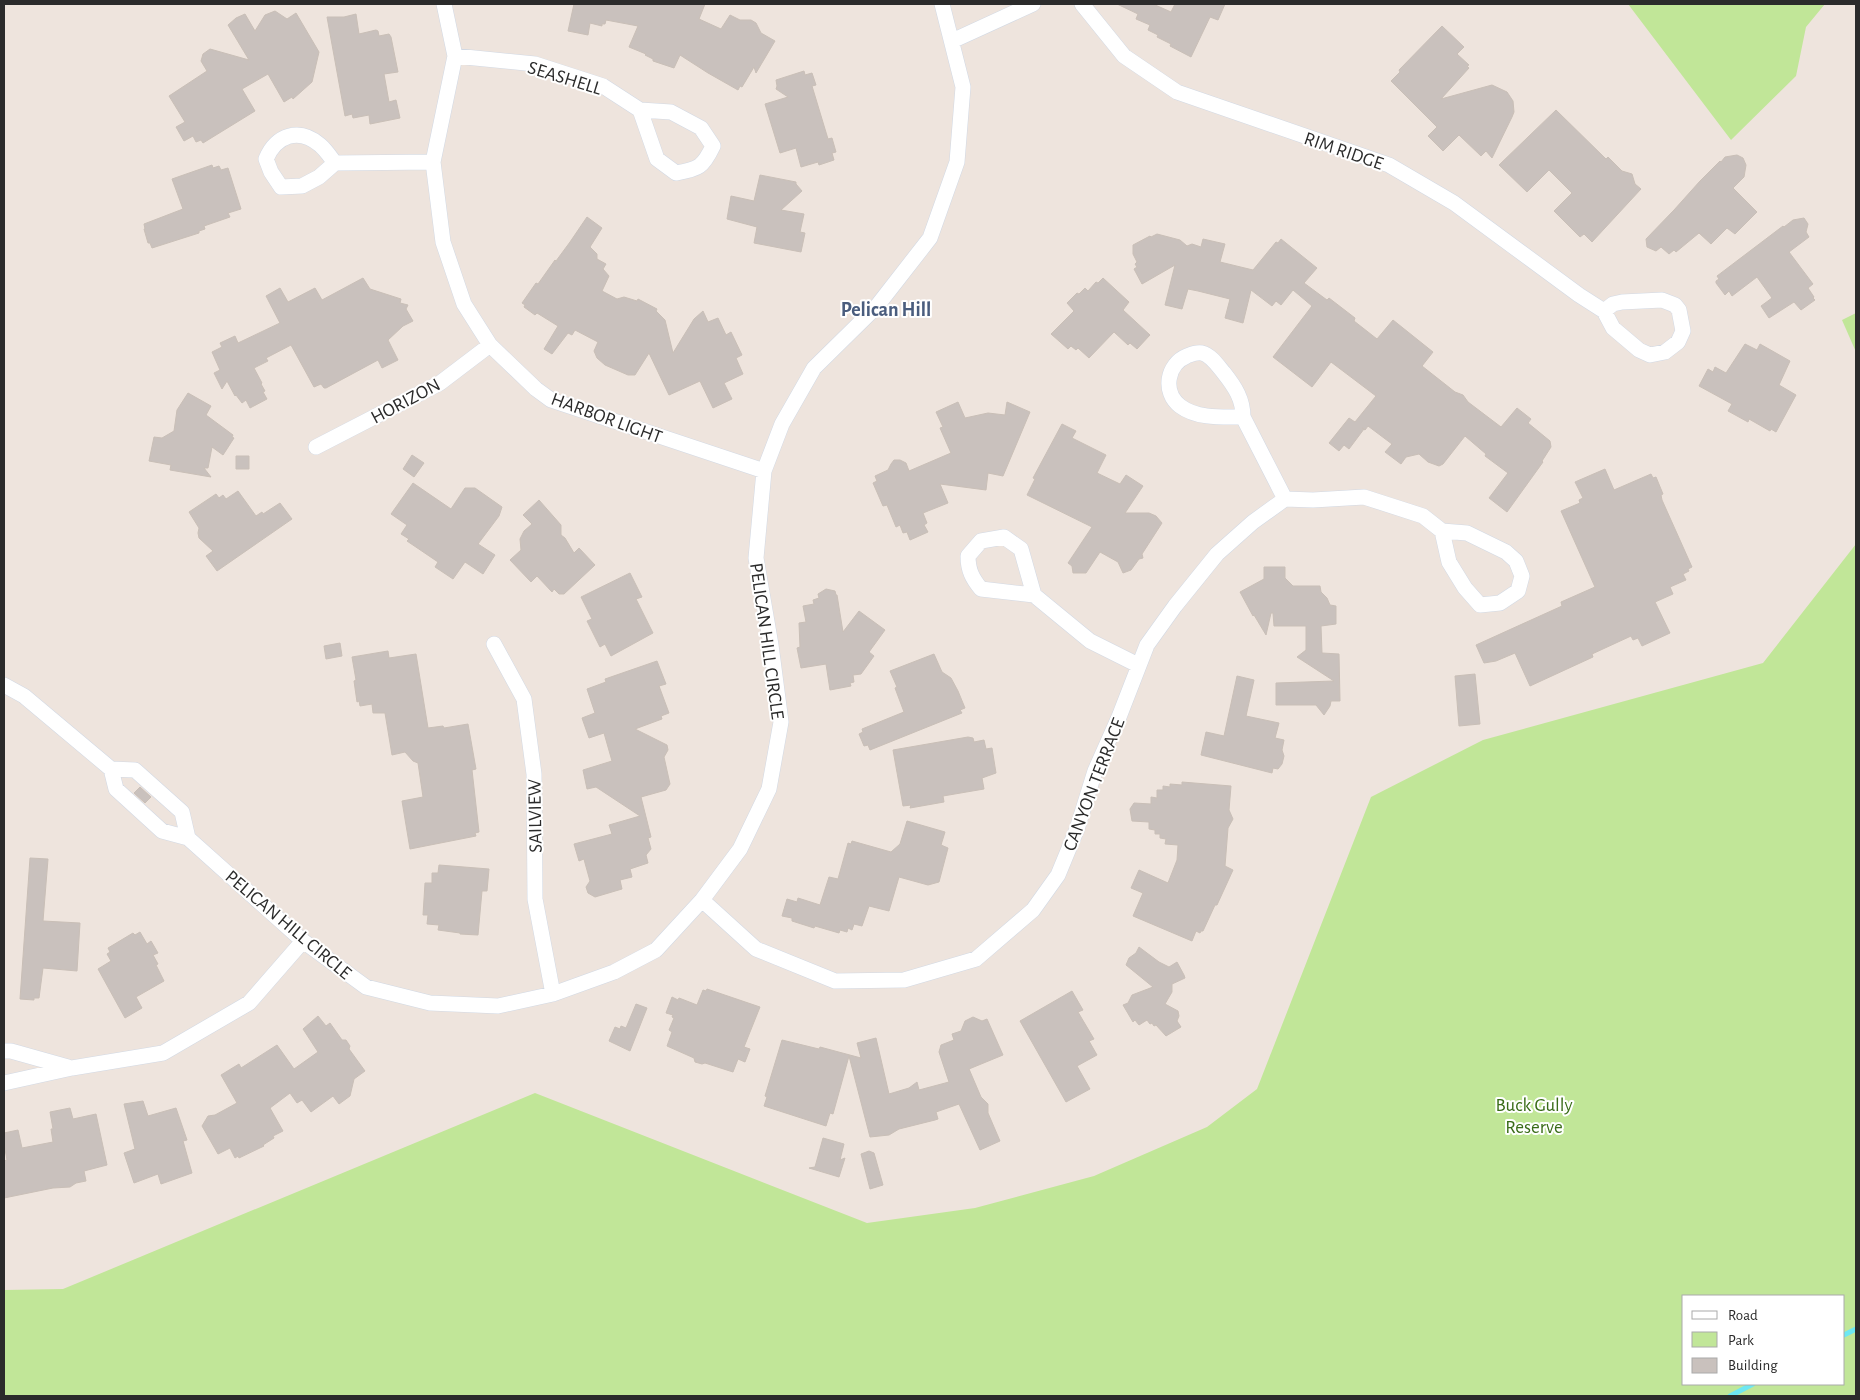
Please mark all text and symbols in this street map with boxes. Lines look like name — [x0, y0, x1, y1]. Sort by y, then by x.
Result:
street label: SEASHELL — [525, 58, 604, 99]
street label: RIM RIDGE — [1302, 129, 1385, 174]
district label: Pelican Hill — [841, 300, 931, 320]
street label: HORIZON — [368, 375, 443, 427]
street label: HARBOR LIGHT — [548, 390, 665, 447]
street label: PELICAN HILL CIRCLE — [746, 562, 787, 721]
street label: CANYON TERRACE — [1060, 715, 1128, 854]
street label: SAILVIEW — [525, 779, 546, 853]
street label: PELICAN HILL CIRCLE — [221, 867, 355, 983]
park label: Buck Gully Reserve — [1495, 1096, 1573, 1137]
legend — [1682, 1295, 1845, 1385]
text: Road — [1728, 1308, 1758, 1323]
text: Park — [1728, 1333, 1754, 1348]
text: Building — [1728, 1358, 1778, 1373]

